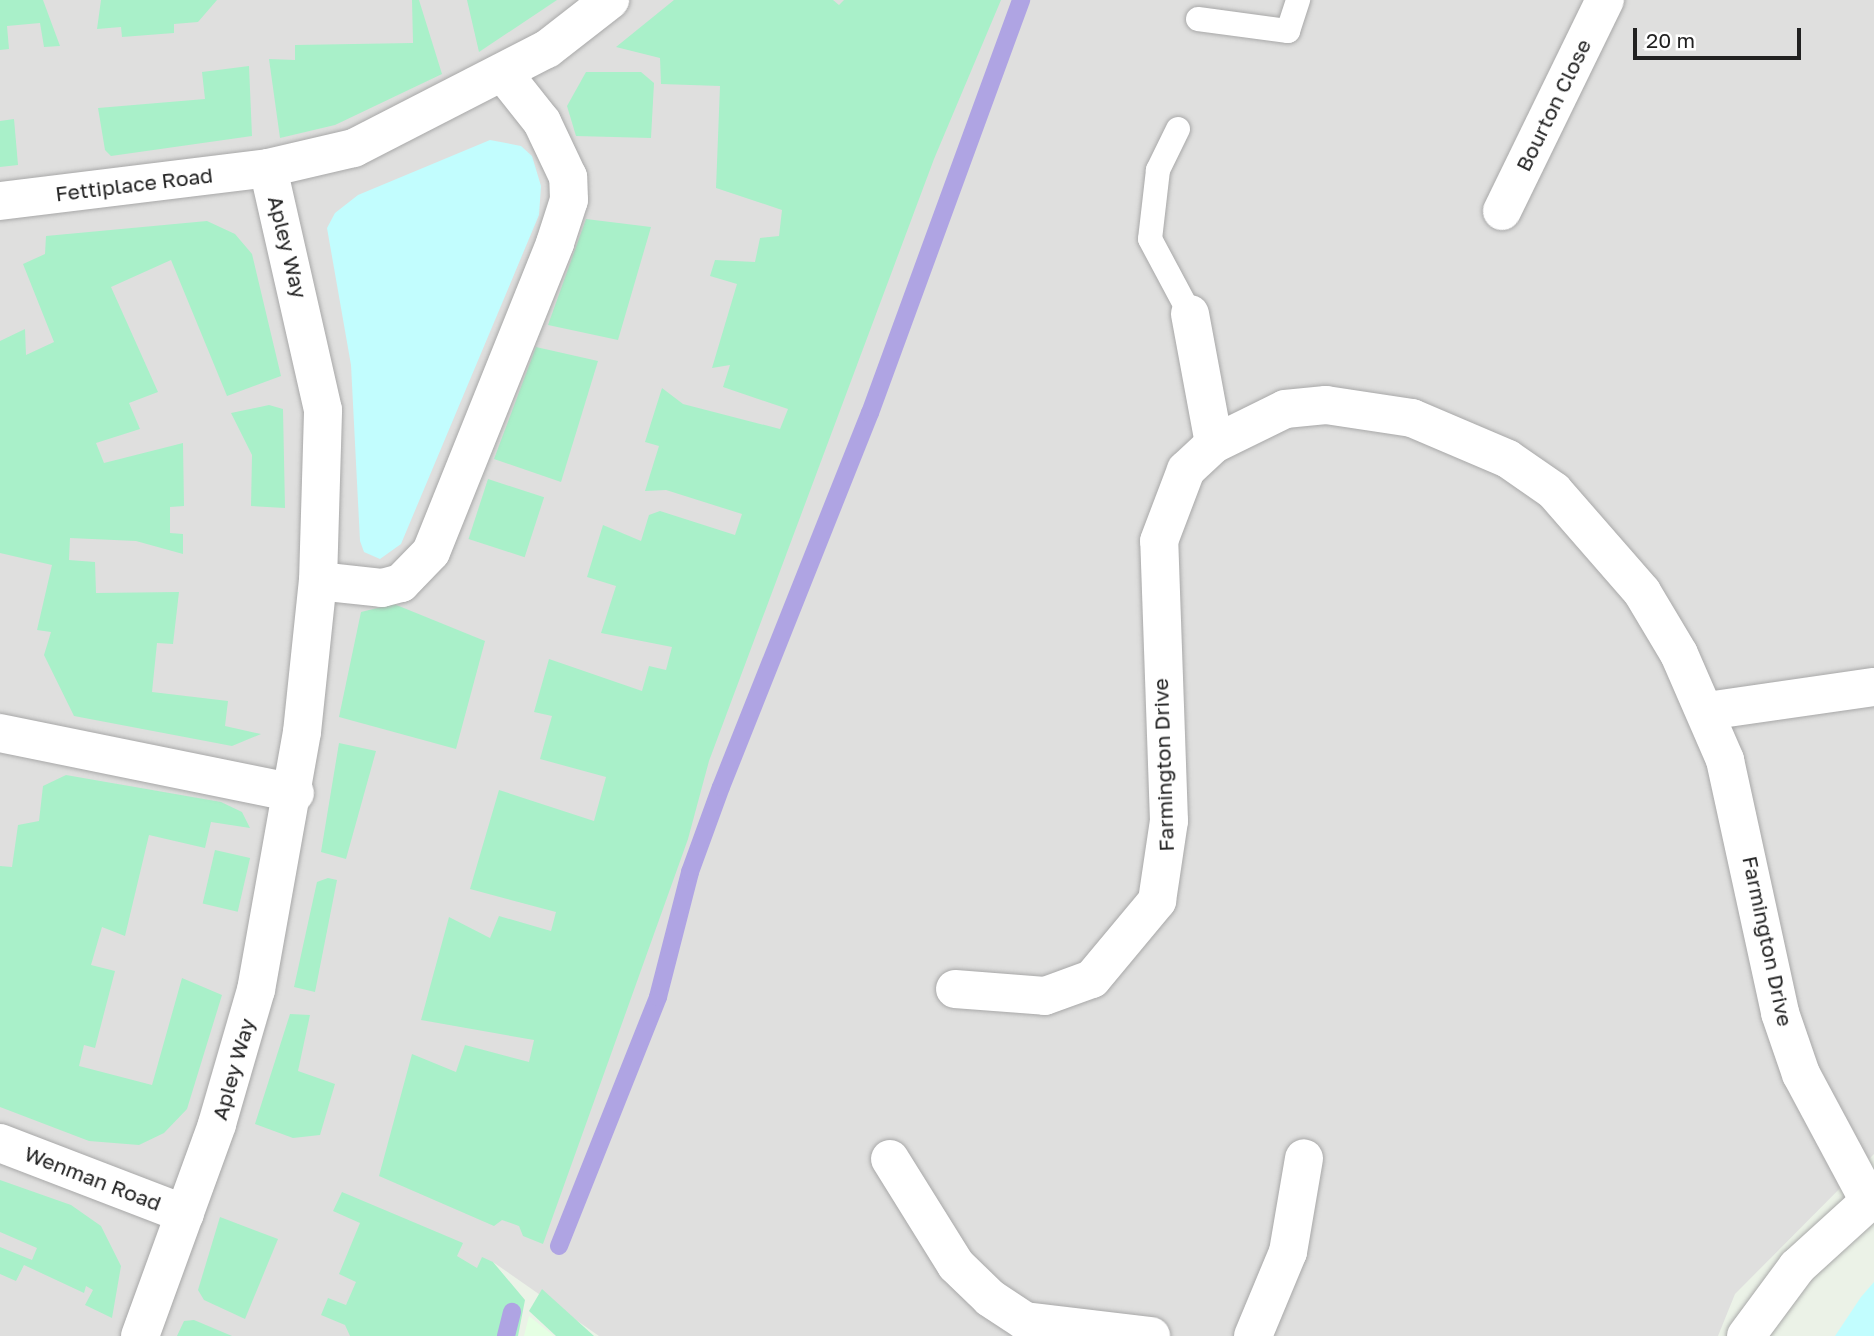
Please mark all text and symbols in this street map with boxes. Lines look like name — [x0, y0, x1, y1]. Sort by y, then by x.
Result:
scale bar — [1636, 14, 1804, 58]
text: 20 m — [1646, 27, 1695, 53]
street label: Bourton Close — [1510, 35, 1596, 175]
street label: Fettiplace Road — [54, 162, 214, 206]
street label: Apley Way — [263, 193, 313, 301]
street label: Farmington Drive — [1147, 678, 1179, 852]
street label: Farmington Drive — [1738, 854, 1798, 1028]
street label: Apley Way — [206, 1015, 260, 1123]
street label: Wenman Road — [21, 1140, 165, 1216]

